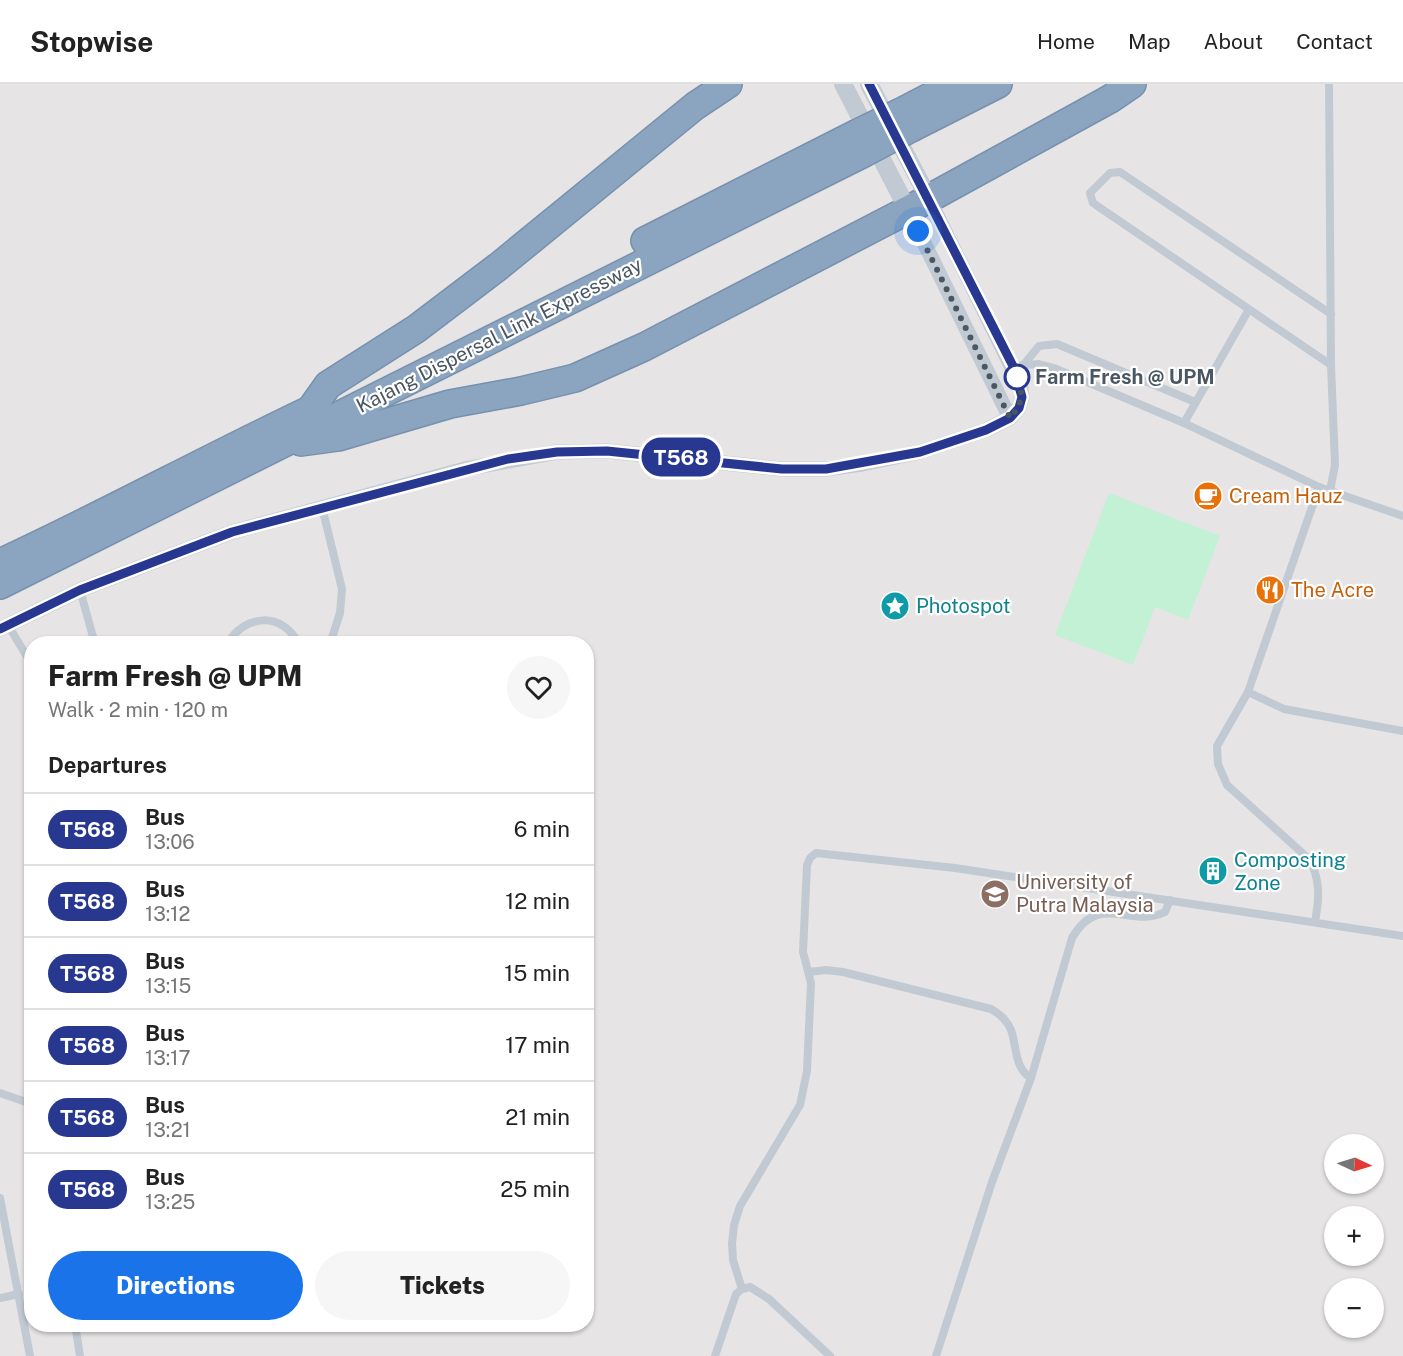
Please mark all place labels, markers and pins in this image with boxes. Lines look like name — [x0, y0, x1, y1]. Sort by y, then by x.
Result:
marker: Farm Fresh @ UPM — [1004, 364, 1030, 390]
place label: Farm Fresh @ UPM — [1035, 365, 1215, 389]
cafe icon: Cream Hauz — [1192, 480, 1224, 512]
place label: Cream Hauz — [1229, 484, 1342, 508]
restaurant icon: The Acre — [1254, 574, 1286, 606]
place label: The Acre — [1291, 578, 1374, 602]
place icon: Photospot — [879, 590, 911, 622]
place label: Photospot — [916, 594, 1011, 618]
place label: Composting Zone — [1234, 848, 1346, 895]
building icon: Composting Zone — [1197, 855, 1229, 887]
place label: University of Putra Malaysia — [1016, 870, 1153, 917]
school or university icon: University of Putra Malaysia — [979, 878, 1011, 910]

